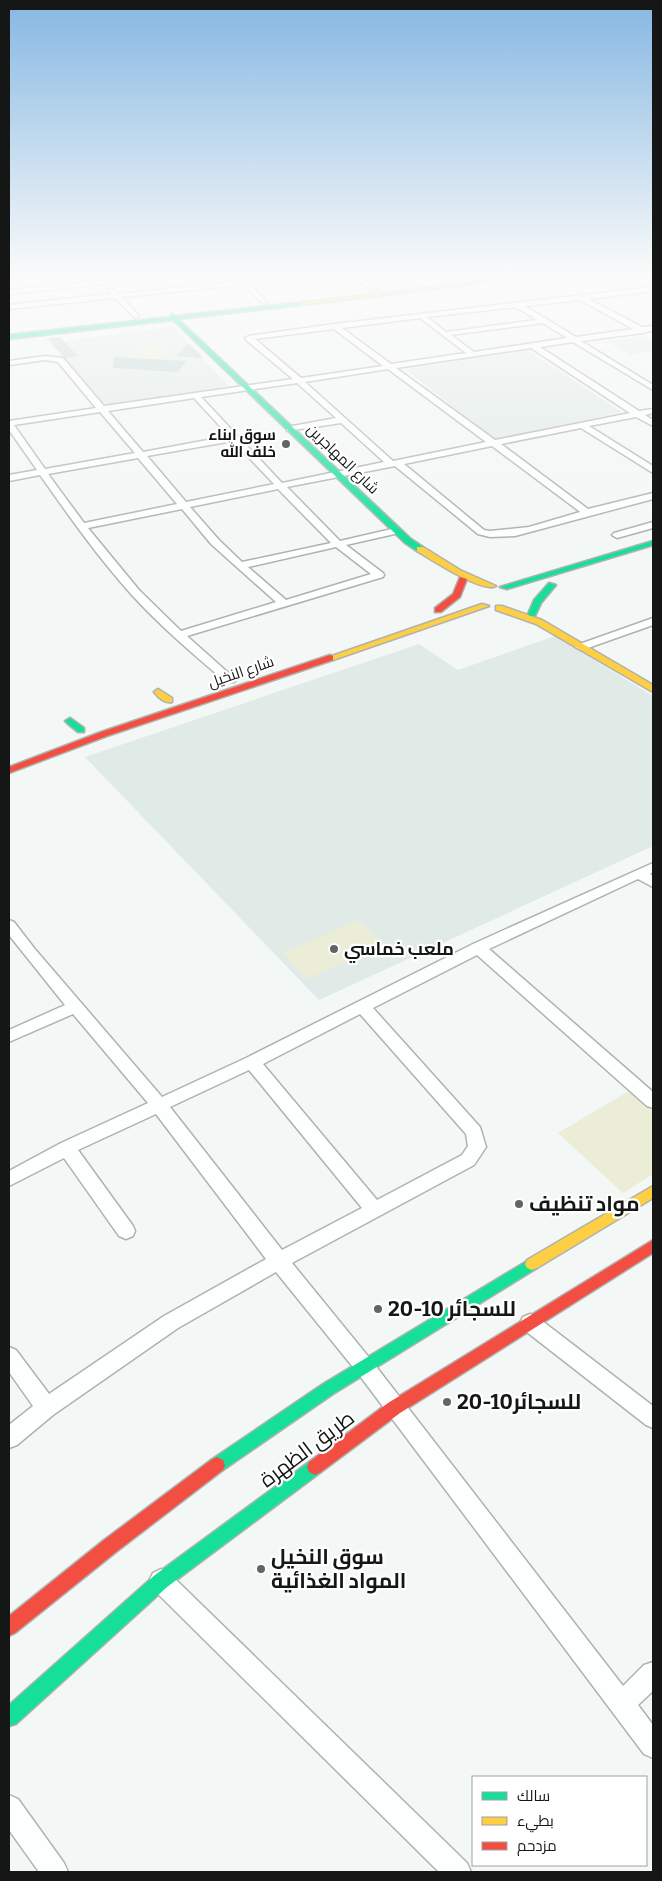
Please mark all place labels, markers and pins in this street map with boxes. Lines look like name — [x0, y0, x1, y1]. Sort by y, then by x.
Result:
place label: سوق ابناء خلف الله — [208, 426, 276, 461]
marker: سوق ابناء خلف الله — [280, 438, 292, 450]
place label: ملعب خماسي — [344, 938, 454, 963]
marker: ملعب خماسي — [328, 943, 340, 955]
place label: مواد تنظيف — [529, 1191, 640, 1217]
marker: مواد تنظيف — [513, 1198, 525, 1210]
place label: 20-10 للسجائر — [388, 1296, 516, 1322]
marker: 20-10 للسجائر — [372, 1303, 384, 1315]
place label: 20-10للسجائر — [457, 1389, 581, 1415]
marker: 20-10للسجائر — [441, 1396, 453, 1408]
place label: سوق النخيل المواد الغذائية — [271, 1544, 406, 1594]
marker: سوق النخيل المواد الغذائية — [255, 1563, 267, 1575]

